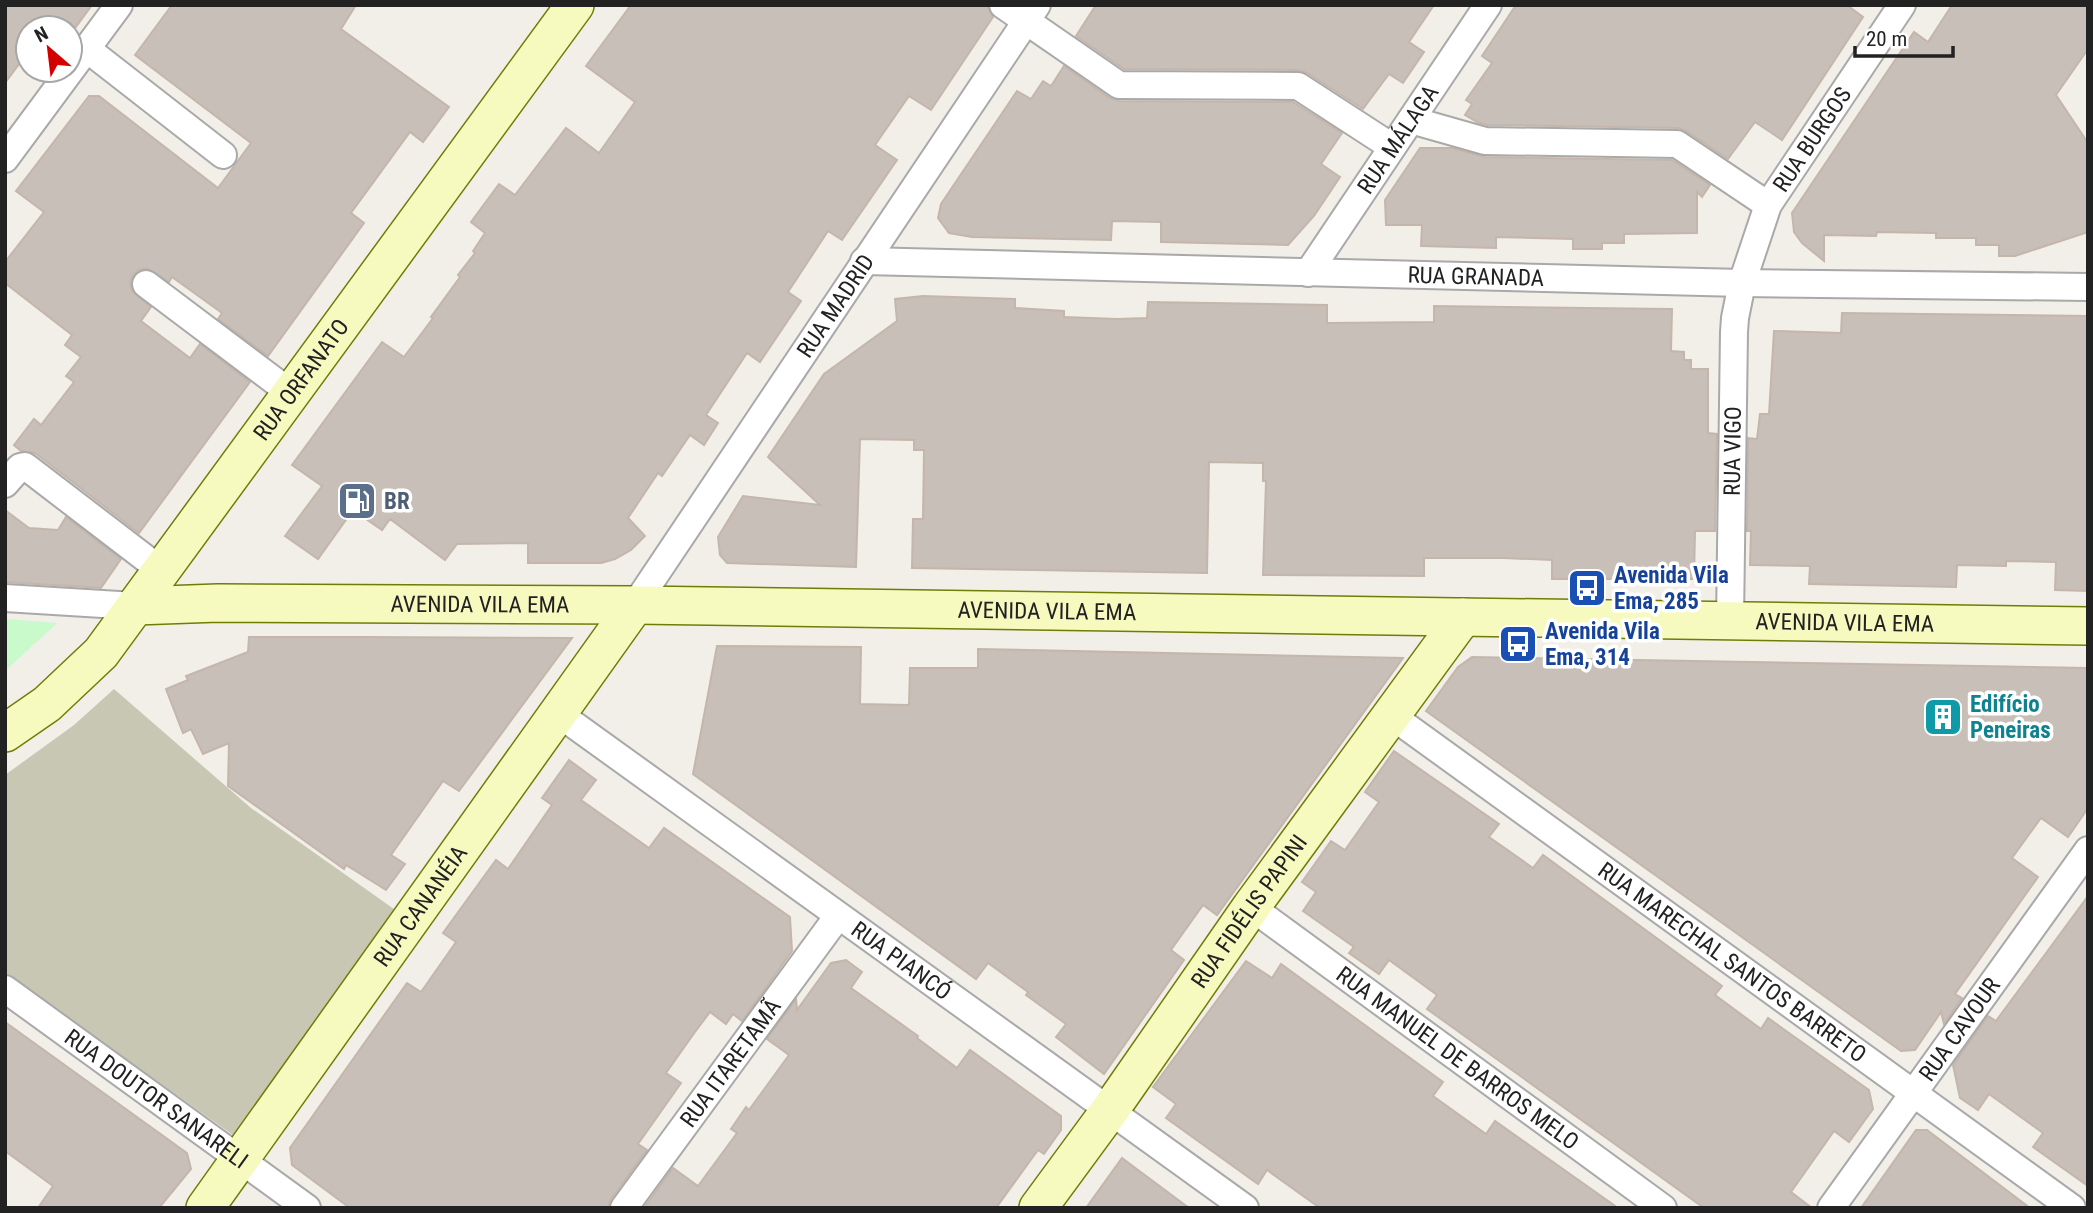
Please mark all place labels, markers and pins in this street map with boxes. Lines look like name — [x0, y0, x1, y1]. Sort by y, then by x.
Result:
fuel station icon: BR — [336, 480, 378, 522]
place label: BR — [384, 488, 410, 515]
place label: Avenida Vila Ema, 285 — [1614, 562, 1729, 615]
bus stop icon: Avenida Vila Ema, 285 — [1566, 567, 1608, 609]
place label: Avenida Vila Ema, 314 — [1545, 618, 1660, 671]
bus stop icon: Avenida Vila Ema, 314 — [1497, 623, 1539, 665]
place label: Edifício Peneiras — [1970, 691, 2051, 744]
building icon: Edifício Peneiras — [1922, 696, 1964, 738]

